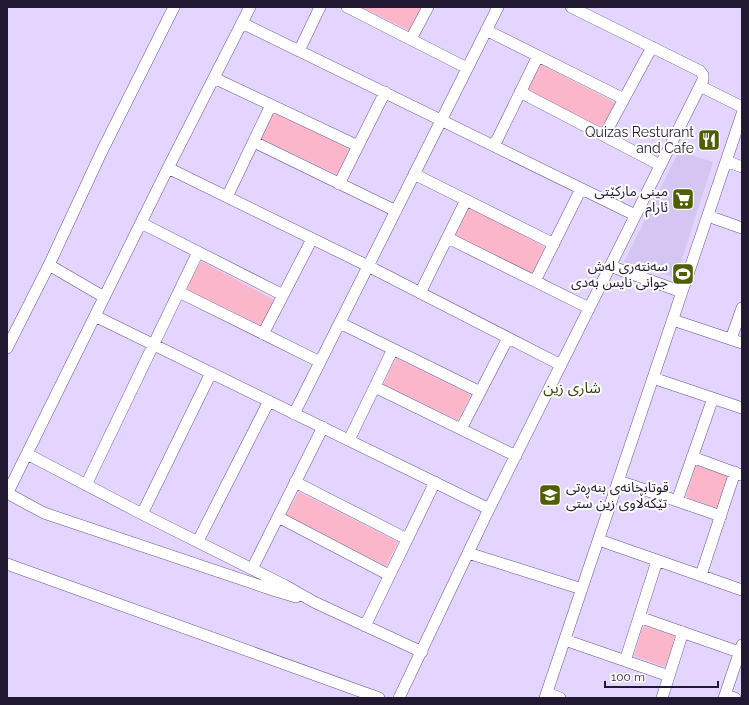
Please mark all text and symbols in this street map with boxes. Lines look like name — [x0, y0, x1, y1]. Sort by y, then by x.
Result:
place label: Quizas Resturant and Cafe — [585, 124, 694, 156]
restaurant icon: Quizas Resturant and Cafe — [696, 127, 722, 153]
place label: مينی ماركێتی ئارام — [594, 183, 668, 218]
supermarket icon: مينی ماركێتی ئارام — [670, 186, 696, 212]
place label: سەنتەری لەش جوانی نایس بەدی — [571, 258, 668, 291]
sports icon: سەنتەری لەش جوانی نایس بەدی — [670, 261, 696, 287]
district label: شاری زین — [543, 379, 601, 397]
place label: قوتابخانەی بنەڕەتی تێکەڵاوی زین ستی — [566, 479, 669, 512]
school or university icon: قوتابخانەی بنەڕەتی تێکەڵاوی زین ستی — [537, 482, 563, 508]
scale bar — [605, 663, 718, 689]
text: 100 m — [611, 670, 645, 684]

